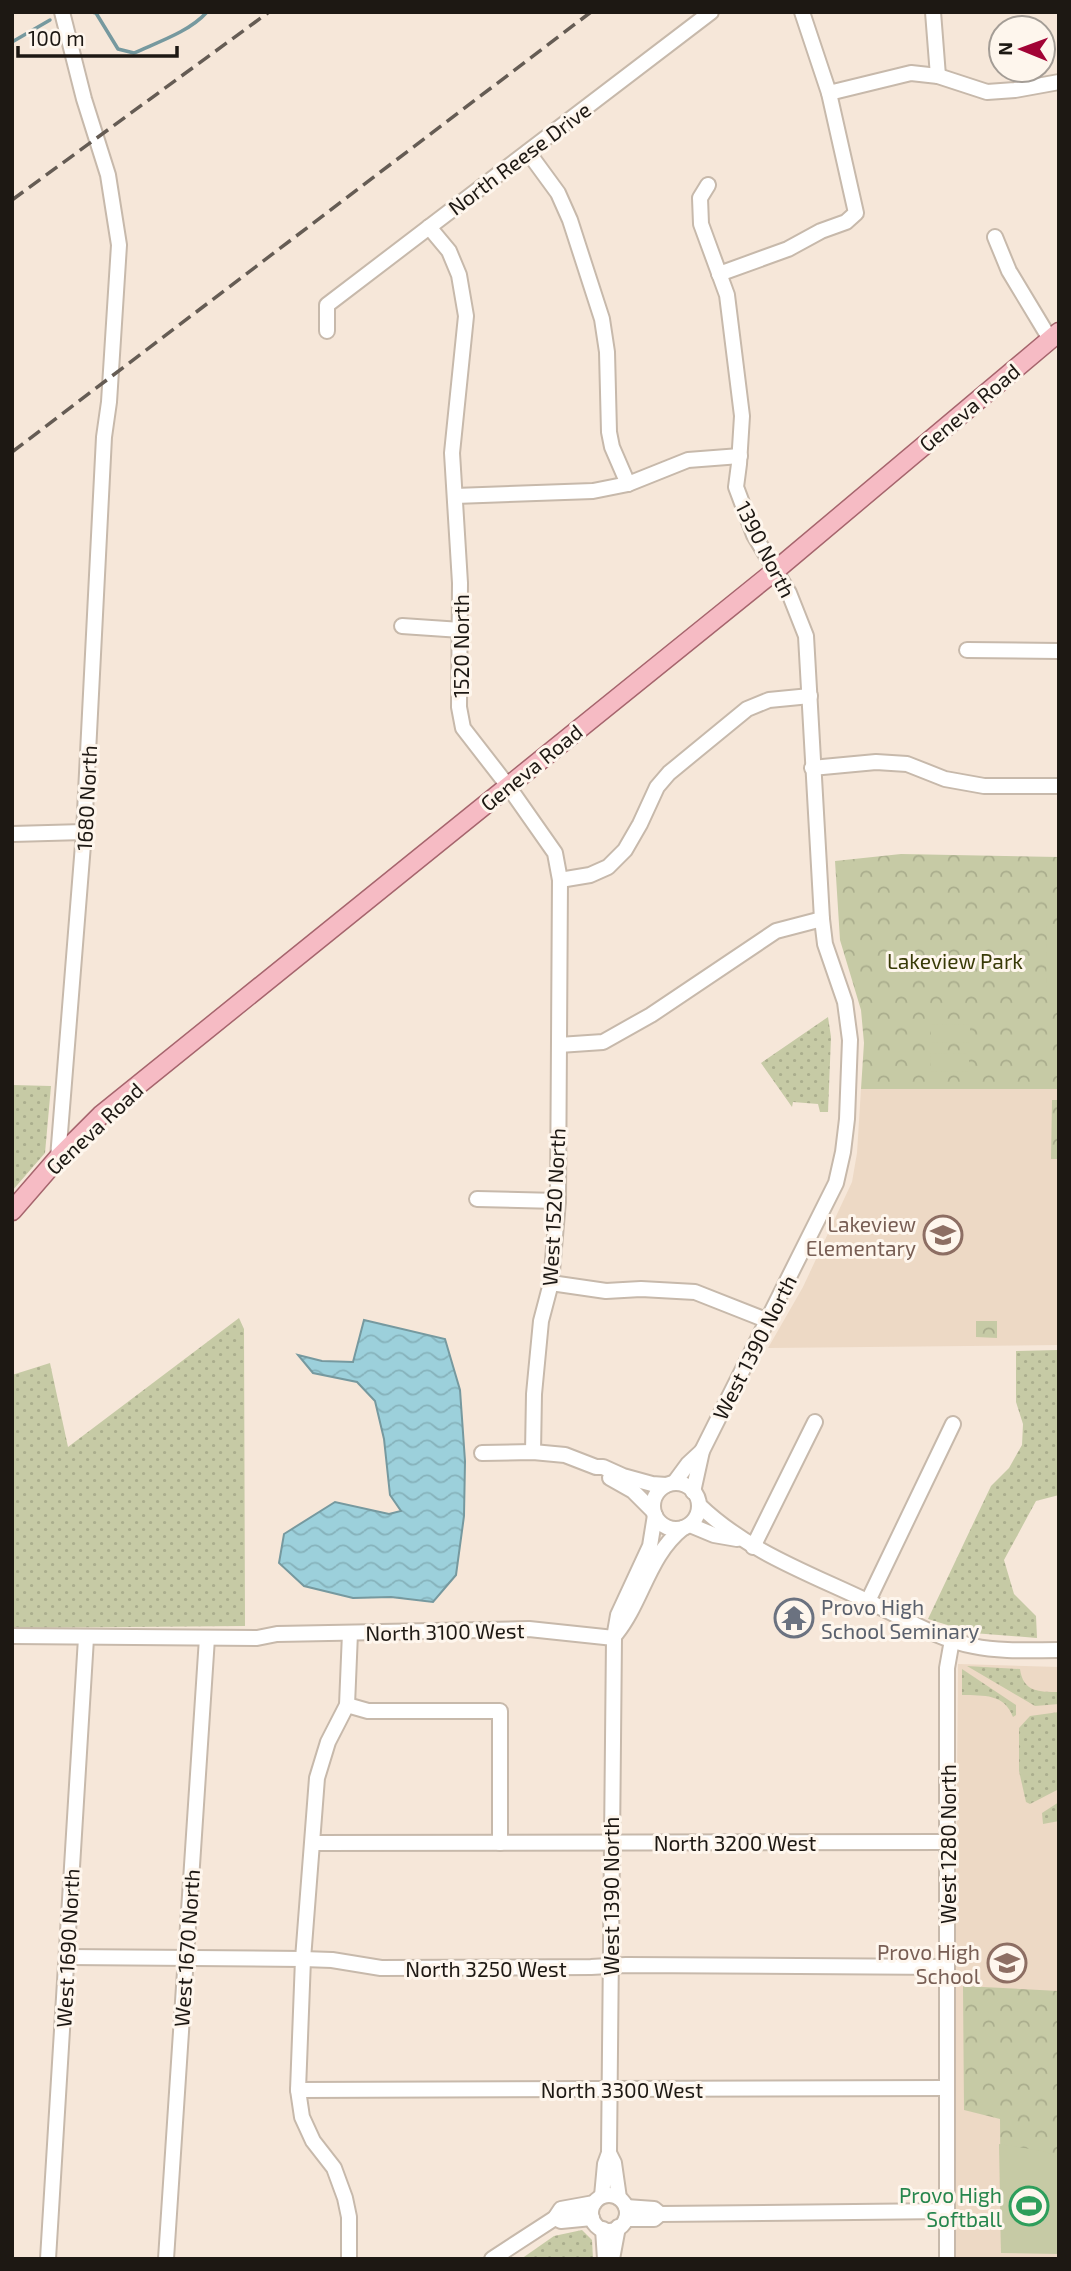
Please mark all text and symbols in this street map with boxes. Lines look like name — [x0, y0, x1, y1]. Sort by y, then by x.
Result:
scale bar — [18, 14, 177, 58]
north arrow — [987, 14, 1057, 84]
text: 100 m — [28, 25, 85, 50]
text: N — [993, 42, 1016, 56]
street label: North Reese Drive — [443, 96, 595, 220]
street label: Geneva Road — [914, 358, 1024, 456]
street label: 1390 North — [731, 497, 801, 601]
street label: 1520 North — [448, 594, 473, 698]
street label: Geneva Road — [475, 718, 587, 816]
street label: 1680 North — [71, 745, 101, 851]
park label: Lakeview Park — [887, 948, 1023, 973]
street label: Geneva Road — [40, 1077, 148, 1179]
street label: West 1520 North — [536, 1127, 570, 1287]
place label: Lakeview Elementary — [806, 1211, 916, 1260]
school or university icon: Lakeview Elementary — [922, 1214, 964, 1256]
street label: West 1390 North — [707, 1271, 801, 1423]
place label: Provo High School Seminary — [821, 1594, 979, 1643]
temple icon: Provo High School Seminary — [773, 1597, 815, 1639]
street label: North 3100 West — [365, 1617, 525, 1645]
street label: West 1280 North — [935, 1764, 960, 1924]
street label: West 1390 North — [598, 1817, 623, 1975]
street label: North 3200 West — [654, 1830, 816, 1855]
street label: West 1690 North — [50, 1868, 84, 2028]
street label: West 1670 North — [168, 1868, 204, 2028]
place label: Provo High School — [877, 1939, 981, 1988]
school or university icon: Provo High School — [986, 1942, 1028, 1984]
street label: North 3250 West — [405, 1956, 567, 1981]
street label: North 3300 West — [541, 2077, 703, 2102]
place label: Provo High Softball — [899, 2182, 1003, 2231]
sports icon: Provo High Softball — [1008, 2185, 1050, 2227]

